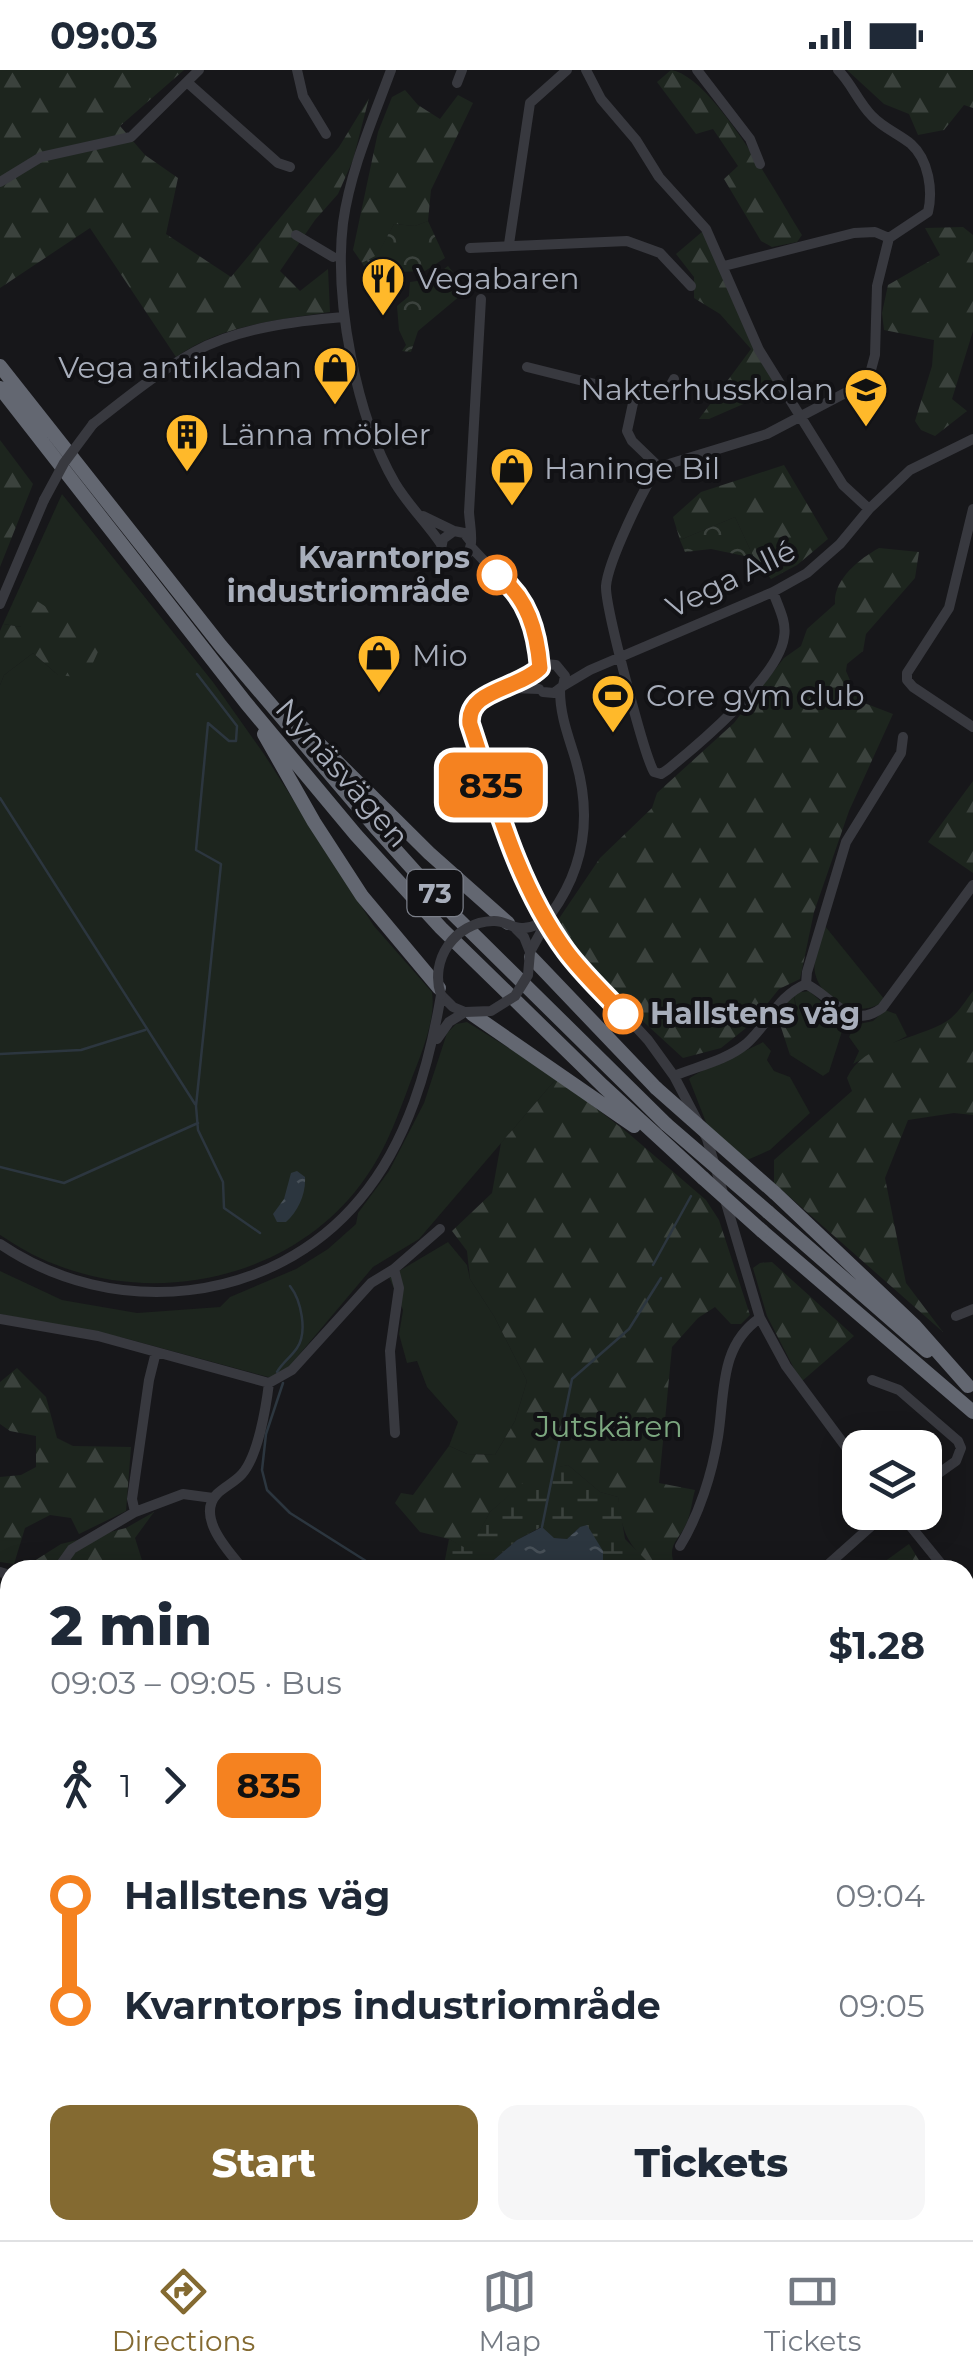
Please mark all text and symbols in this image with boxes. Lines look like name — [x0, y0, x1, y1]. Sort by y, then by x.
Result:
text: 09:03 — [50, 12, 158, 59]
restaurant icon: Vegabaren — [360, 256, 406, 317]
place label: Vegabaren — [416, 260, 580, 297]
shop icon: Vega antikladan — [312, 345, 358, 406]
place label: Vega antikladan — [58, 349, 302, 386]
school or university icon: Nakterhusskolan — [843, 367, 889, 428]
place label: Nakterhusskolan — [581, 371, 834, 408]
building icon: Länna möbler — [164, 412, 210, 473]
place label: Länna möbler — [220, 416, 431, 453]
shop icon: Haninge Bil — [489, 446, 535, 507]
place label: Haninge Bil — [544, 450, 720, 487]
street label: Vega Allé — [660, 531, 801, 626]
place label: Kvarntorps industriområde — [227, 539, 470, 610]
marker: Kvarntorps industriområde — [478, 556, 516, 594]
shop icon: Mio — [356, 633, 402, 694]
place label: Mio — [412, 637, 468, 674]
sports icon: Core gym club — [590, 673, 636, 734]
place label: Core gym club — [646, 677, 865, 714]
street label: Nynäsvägen — [268, 691, 417, 855]
line badge: 835 — [434, 752, 548, 818]
text: 835 — [459, 764, 523, 807]
road number: 73 — [408, 870, 462, 916]
marker: Hallstens väg — [604, 995, 642, 1033]
place label: Hallstens väg — [650, 995, 860, 1032]
park label: Jutskären — [534, 1408, 683, 1445]
map controls — [842, 1430, 942, 1530]
button: layers — [842, 1430, 942, 1530]
text: 2 min — [50, 1592, 212, 1659]
text: $1.28 — [828, 1622, 925, 1669]
text: 09:03 – 09:05 · Bus — [50, 1663, 342, 1702]
icon: walk — [50, 1758, 105, 1813]
icon: forward — [147, 1758, 202, 1813]
text: 835 — [237, 1764, 301, 1807]
text: 1 — [120, 1766, 132, 1805]
text: Hallstens väg — [124, 1872, 390, 1919]
text: 09:04 — [835, 1876, 925, 1915]
text: Kvarntorps industriområde — [124, 1982, 661, 2029]
text: 09:05 — [838, 1986, 925, 2025]
button: Start — [50, 2105, 478, 2220]
button: Tickets — [498, 2105, 925, 2220]
tab: Directions — [112, 2264, 255, 2358]
tab: Map — [478, 2264, 541, 2358]
tab: Tickets — [764, 2264, 861, 2358]

